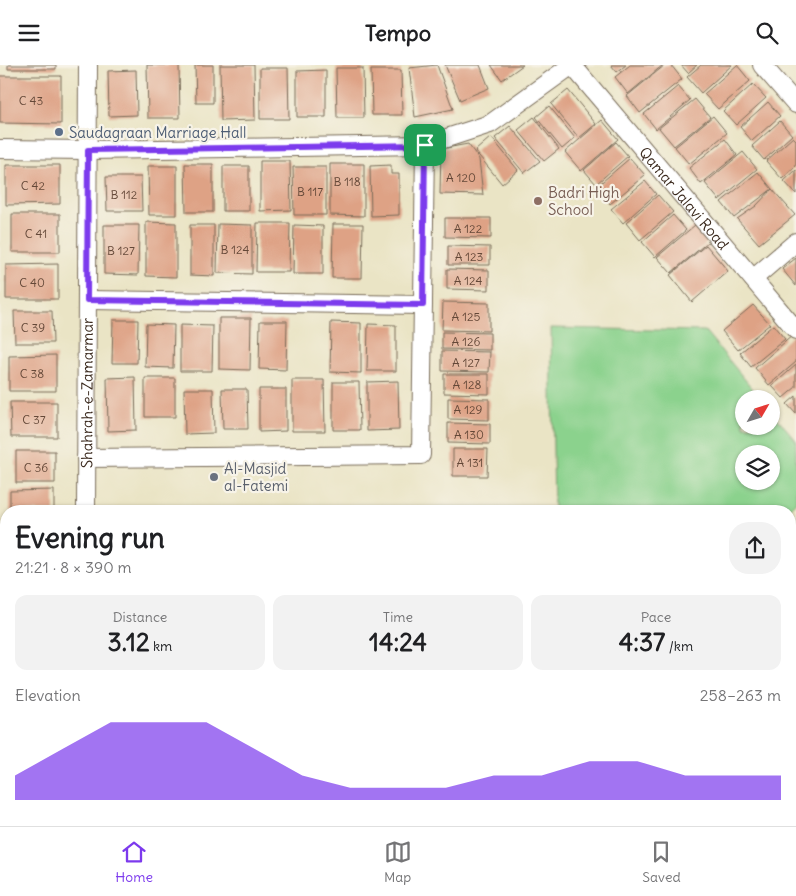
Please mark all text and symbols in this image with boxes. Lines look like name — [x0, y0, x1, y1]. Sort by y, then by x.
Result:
icon: menu — [15, 19, 43, 47]
text: Tempo — [365, 19, 431, 47]
icon: search — [753, 19, 781, 47]
house number: C 43 — [19, 93, 43, 108]
place label: Saudagraan Marriage Hall — [69, 123, 246, 142]
pin — [404, 124, 446, 166]
marker: Saudagraan Marriage Hall — [53, 126, 65, 138]
icon: arrive — [411, 131, 439, 159]
street label: Qamar Jalavi Road — [635, 143, 733, 253]
house number: A 120 — [446, 170, 476, 185]
house number: B 118 — [333, 174, 361, 189]
house number: C 42 — [21, 178, 46, 193]
place label: Badri High School — [548, 183, 620, 219]
house number: B 117 — [297, 184, 323, 199]
house number: B 112 — [111, 187, 138, 202]
marker: Badri High School — [532, 195, 544, 207]
house number: A 122 — [454, 221, 483, 236]
house number: C 41 — [25, 226, 47, 241]
house number: B 124 — [221, 242, 249, 257]
house number: B 127 — [107, 243, 135, 258]
house number: A 123 — [455, 249, 484, 264]
house number: A 124 — [454, 273, 482, 288]
house number: C 40 — [19, 275, 45, 290]
house number: A 125 — [452, 309, 480, 324]
street label: Shahrah-e-Zamarmar — [77, 318, 96, 468]
house number: C 39 — [21, 320, 45, 335]
house number: A 126 — [452, 334, 480, 349]
house number: A 127 — [452, 355, 480, 370]
house number: C 38 — [20, 366, 44, 381]
house number: A 128 — [453, 377, 481, 392]
north arrow — [735, 390, 780, 435]
map controls — [735, 390, 780, 490]
house number: A 129 — [454, 402, 482, 417]
house number: C 37 — [22, 412, 46, 427]
house number: A 130 — [454, 427, 484, 442]
button: layers — [735, 445, 780, 490]
house number: A 131 — [457, 455, 483, 470]
place label: Al-Masjid al-Fatemi — [224, 459, 288, 495]
house number: C 36 — [24, 460, 48, 475]
marker: Al-Masjid al-Fatemi — [208, 471, 220, 483]
text: Evening run — [15, 520, 165, 556]
button: share — [729, 522, 781, 574]
text: 21:21 · 8 × 390 m — [15, 557, 132, 577]
text: Distance — [113, 608, 167, 626]
text: Time — [383, 608, 413, 626]
text: Pace — [641, 608, 671, 626]
text: 3.12 — [108, 626, 150, 658]
text: 14:24 — [369, 626, 427, 658]
text: 4:37 — [619, 626, 665, 658]
text: km — [150, 637, 172, 655]
text: /km — [665, 637, 693, 655]
text: Elevation — [15, 685, 81, 705]
text: 258–263 m — [700, 685, 781, 705]
tab: Home — [115, 838, 153, 886]
tab: Map — [384, 838, 412, 886]
tab: Saved — [642, 838, 681, 886]

